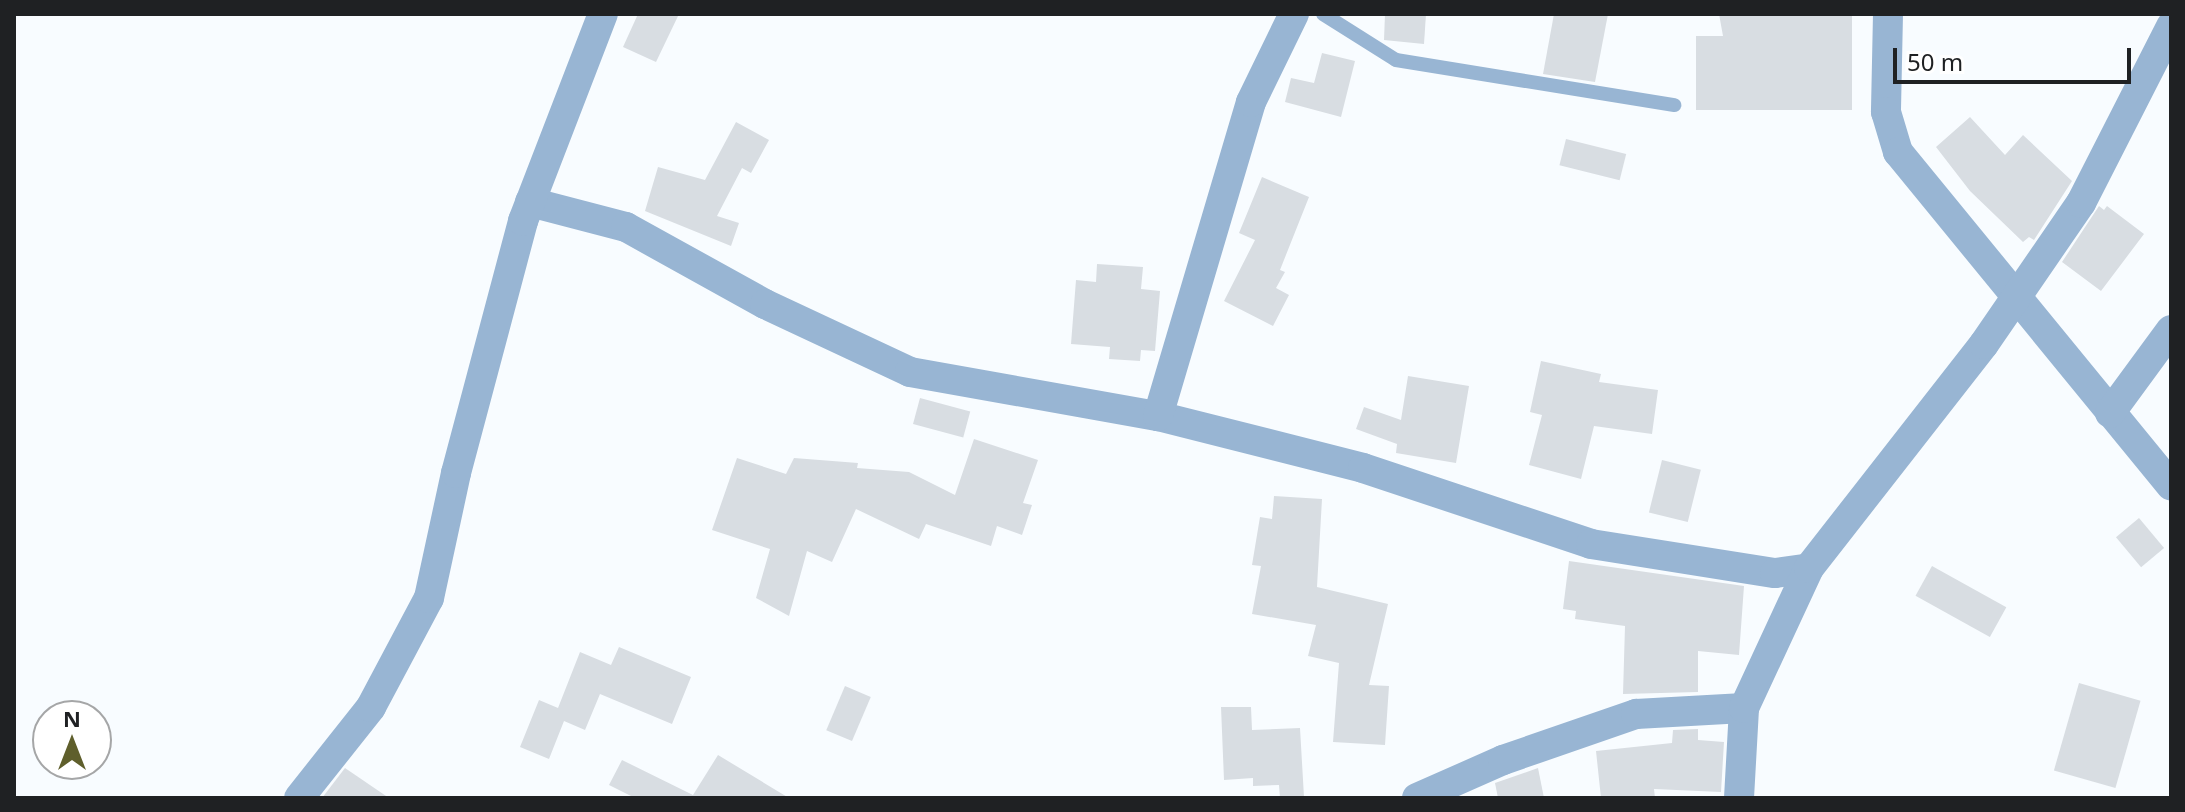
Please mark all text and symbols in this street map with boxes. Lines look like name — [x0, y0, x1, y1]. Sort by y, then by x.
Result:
scale bar — [1897, 32, 2135, 82]
text: 50 m — [1907, 45, 1963, 78]
north arrow — [32, 700, 112, 780]
text: N — [63, 703, 81, 733]

